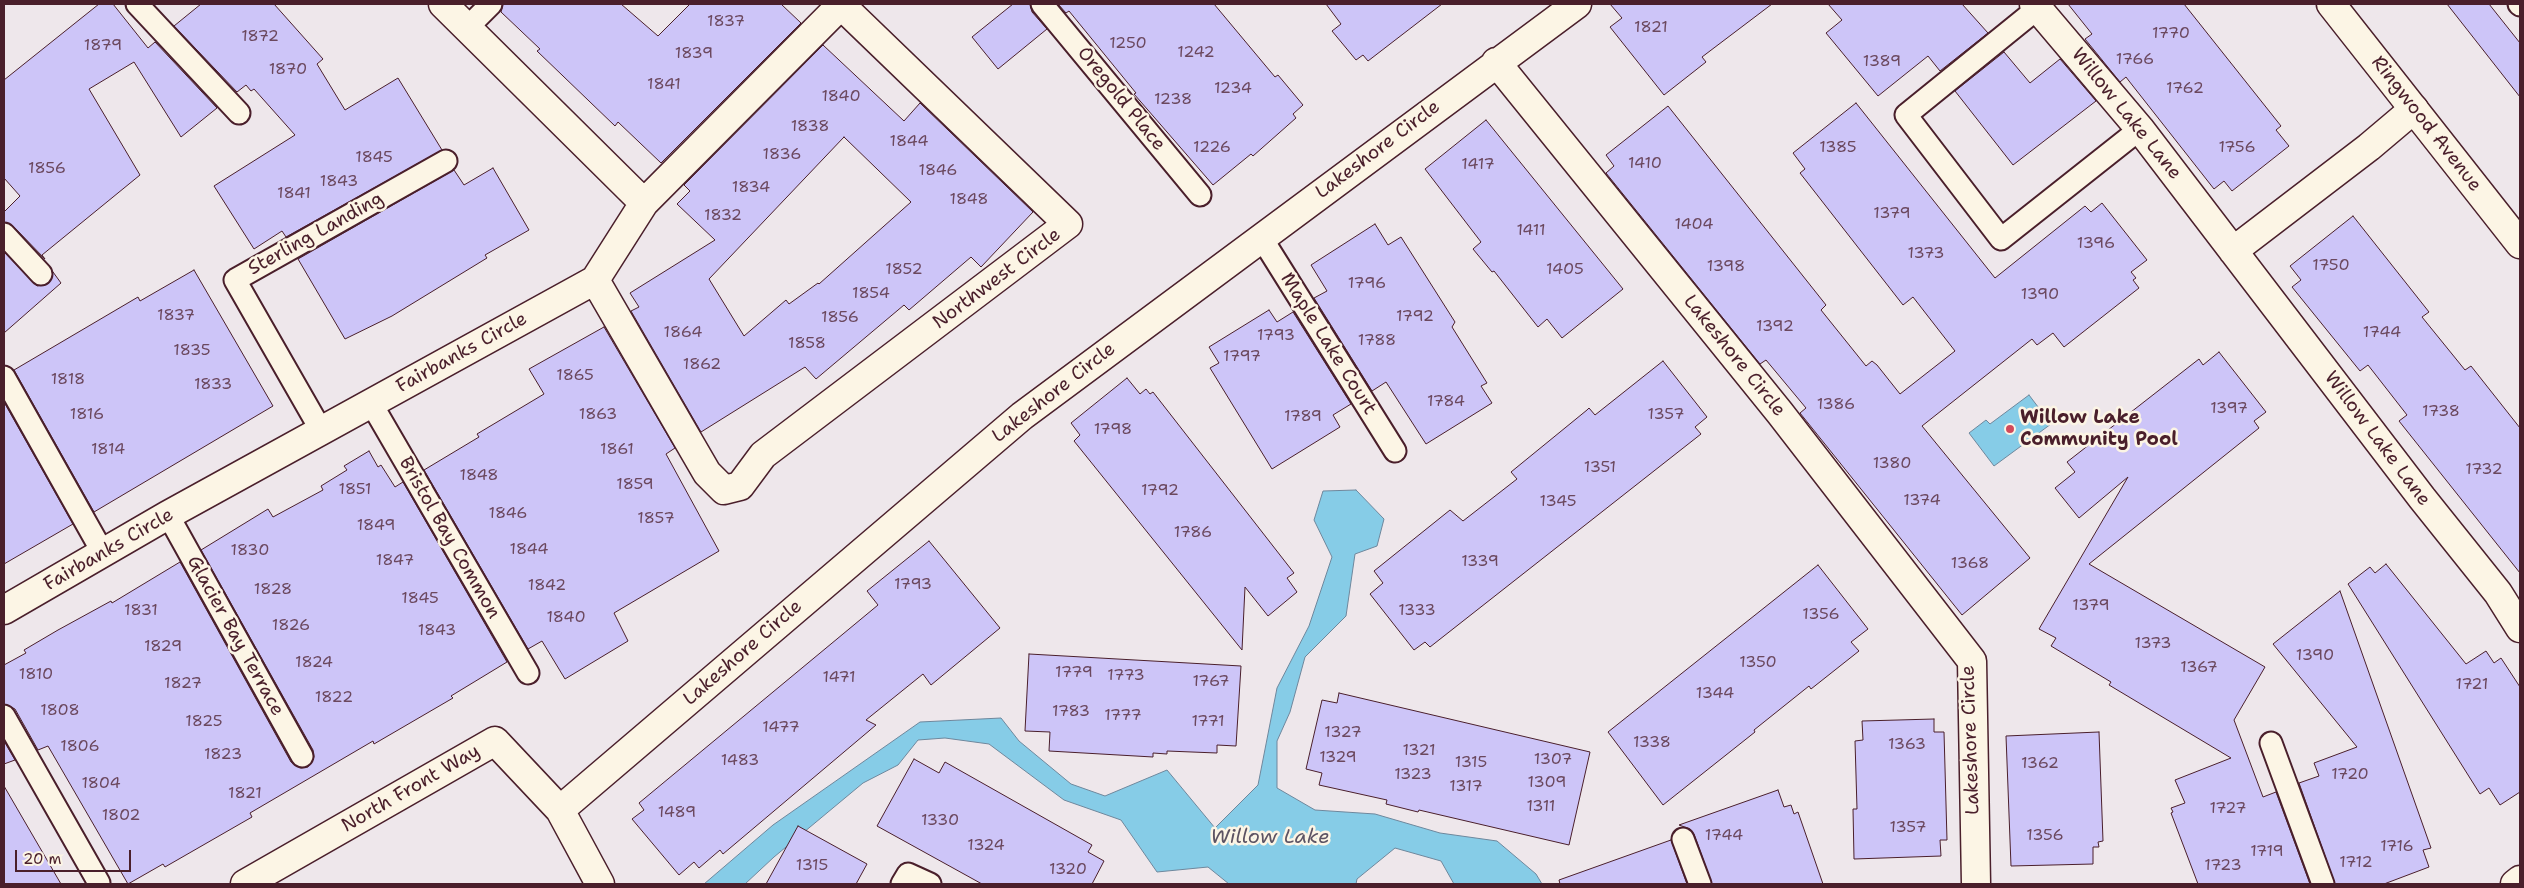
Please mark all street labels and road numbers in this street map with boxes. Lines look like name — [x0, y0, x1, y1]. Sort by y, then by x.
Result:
street label: Oregold Place — [1072, 42, 1170, 156]
street label: Willow Lake Lane — [2066, 44, 2186, 184]
street label: Ringwood Avenue — [2366, 52, 2486, 196]
street label: Lakeshore Circle — [1311, 96, 1445, 204]
street label: Sterling Landing — [244, 187, 388, 281]
street label: Northwest Circle — [929, 224, 1065, 334]
street label: Maple Lake Court — [1275, 269, 1381, 419]
street label: Lakeshore Circle — [1678, 291, 1790, 421]
street label: Fairbanks Circle — [393, 308, 531, 398]
street label: Lakeshore Circle — [988, 338, 1120, 448]
street label: Willow Lake Lane — [2319, 367, 2435, 511]
street label: Bristol Bay Common — [393, 453, 505, 623]
street label: Fairbanks Circle — [40, 504, 178, 596]
street label: Glacier Bay Terrace — [182, 552, 288, 720]
street label: Lakeshore Circle — [679, 595, 807, 711]
street label: Lakeshore Circle — [1957, 665, 1985, 815]
street label: North Front Way — [338, 740, 484, 838]

